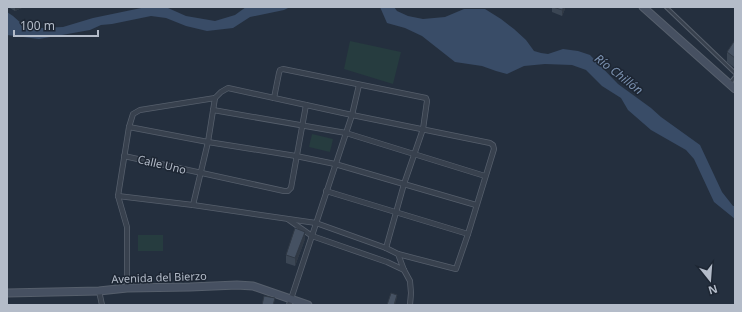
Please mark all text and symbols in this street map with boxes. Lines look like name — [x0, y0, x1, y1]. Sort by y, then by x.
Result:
scale bar — [14, 12, 98, 38]
text: 100 m — [20, 17, 55, 34]
water label: Río Chillón — [591, 50, 647, 98]
street label: Calle Uno — [136, 151, 188, 177]
north arrow — [690, 260, 730, 300]
street label: Avenida del Bierzo — [111, 268, 207, 286]
text: N — [707, 282, 720, 299]

